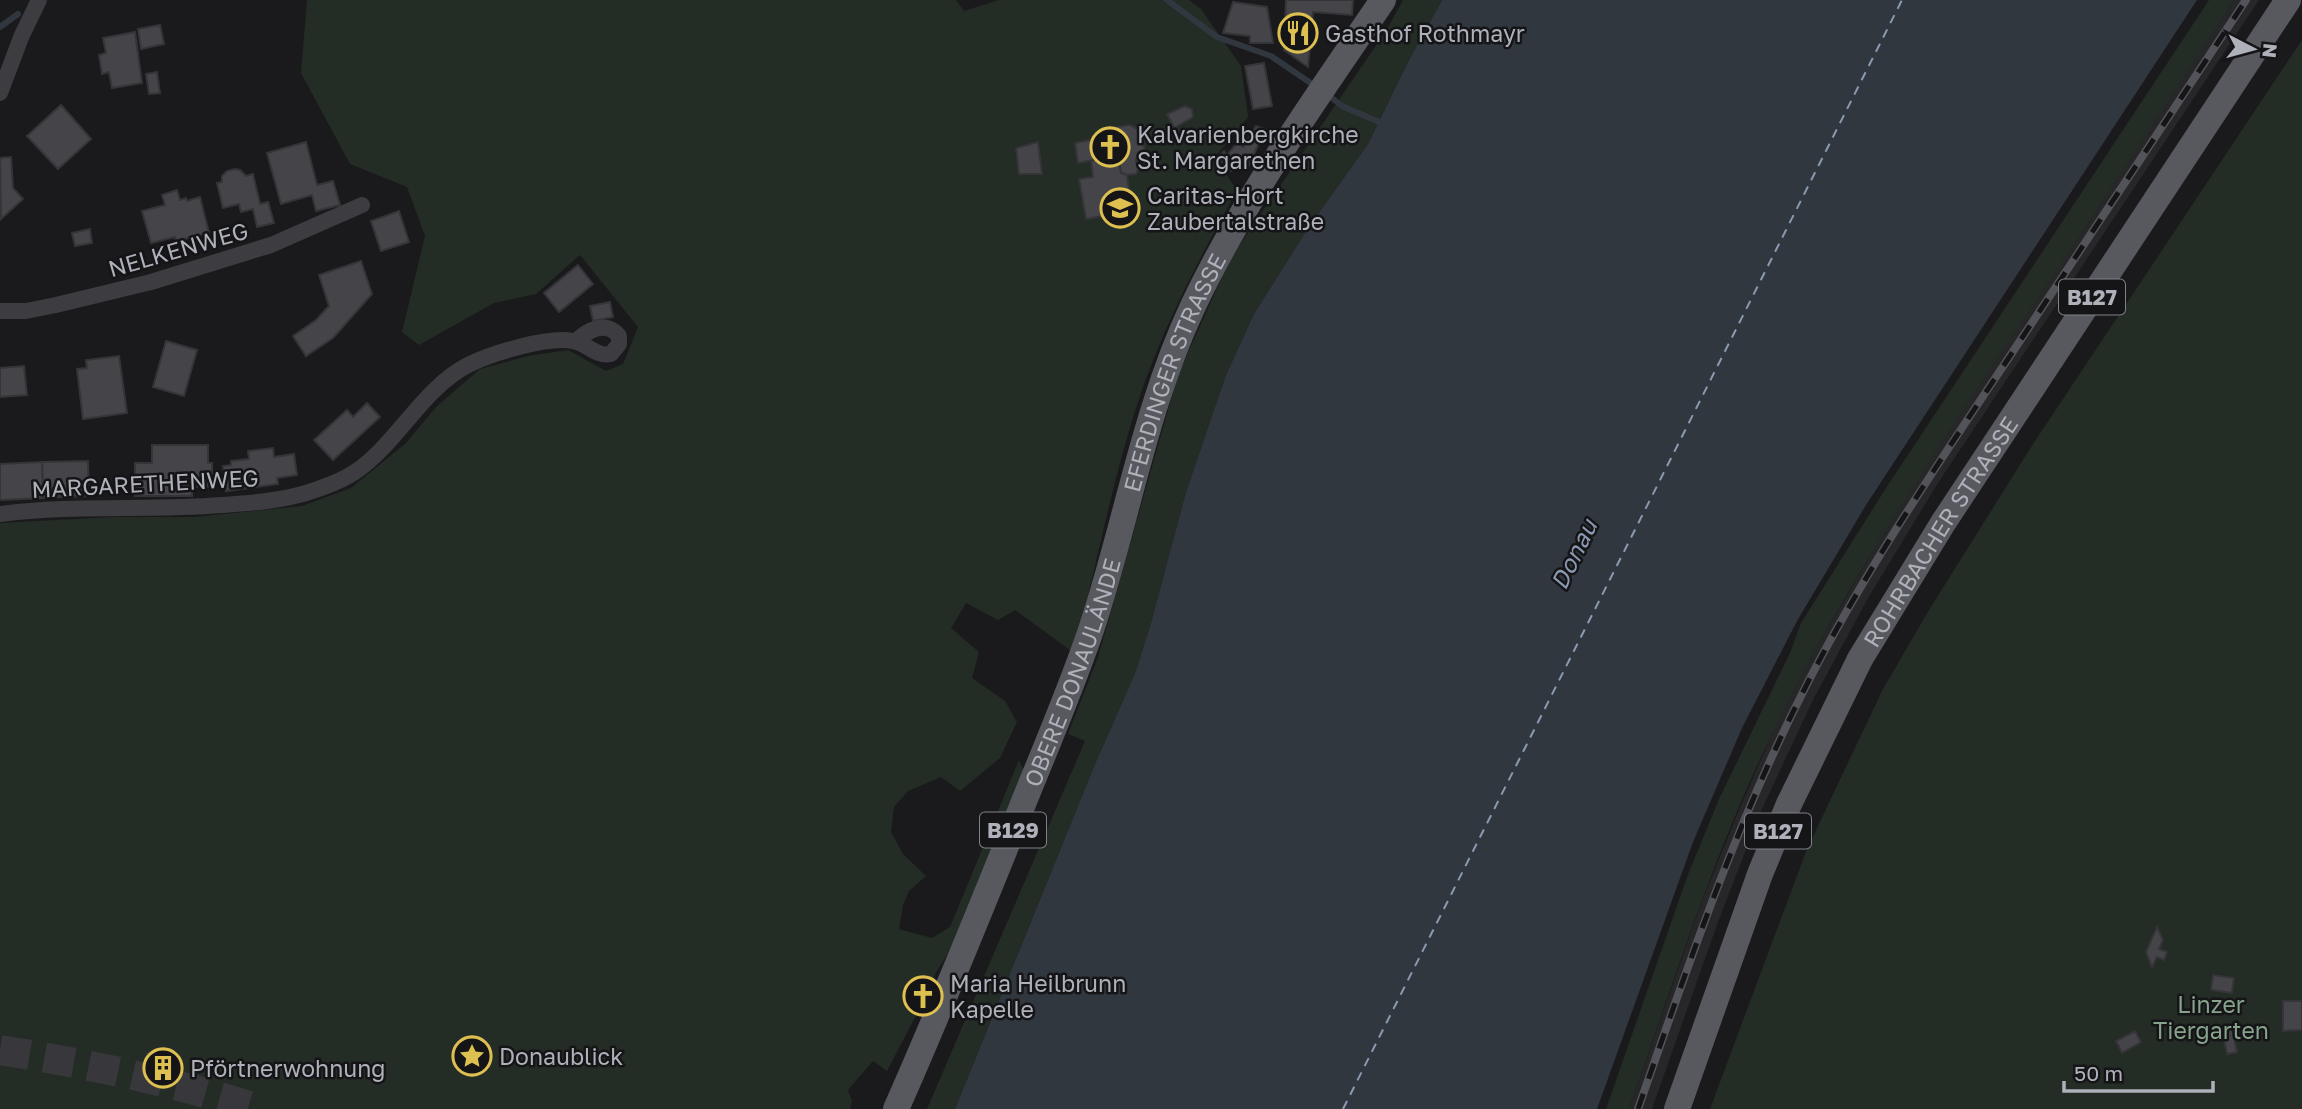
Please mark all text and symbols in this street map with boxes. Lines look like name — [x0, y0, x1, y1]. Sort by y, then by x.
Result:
restaurant icon: Gasthof Rothmayr — [1277, 12, 1319, 54]
north arrow — [2218, 14, 2288, 84]
place label: Gasthof Rothmayr — [1325, 19, 1525, 47]
text: N — [2258, 42, 2283, 59]
place label: Kalvarienbergkirche St. Margarethen — [1137, 120, 1359, 174]
church icon: Kalvarienbergkirche St. Margarethen — [1089, 126, 1131, 168]
place label: Caritas-Hort Zaubertalstraße — [1147, 181, 1324, 235]
school or university icon: Caritas-Hort Zaubertalstraße — [1099, 187, 1141, 229]
street label: NELKENWEG — [105, 216, 251, 282]
street label: EFERDINGER STRASSE — [1117, 248, 1231, 495]
road number: B127 — [2059, 280, 2125, 314]
street label: ROHRBACHER STRASSE — [1857, 411, 2023, 652]
street label: MARGARETHENWEG — [31, 463, 259, 503]
water label: Donau — [1544, 513, 1603, 594]
street label: OBERE DONAULÄNDE — [1018, 555, 1126, 791]
road number: B129 — [980, 812, 1046, 848]
road number: B127 — [1745, 814, 1811, 848]
place label: Maria Heilbrunn Kapelle — [950, 969, 1126, 1023]
church icon: Maria Heilbrunn Kapelle — [902, 975, 944, 1017]
park label: Linzer Tiergarten — [2153, 990, 2269, 1044]
place icon: Donaublick — [451, 1035, 493, 1077]
place label: Donaublick — [499, 1042, 623, 1070]
building icon: Pförtnerwohnung — [142, 1047, 184, 1089]
scale bar — [2064, 1050, 2213, 1094]
place label: Pförtnerwohnung — [190, 1054, 386, 1082]
text: 50 m — [2074, 1060, 2123, 1086]

